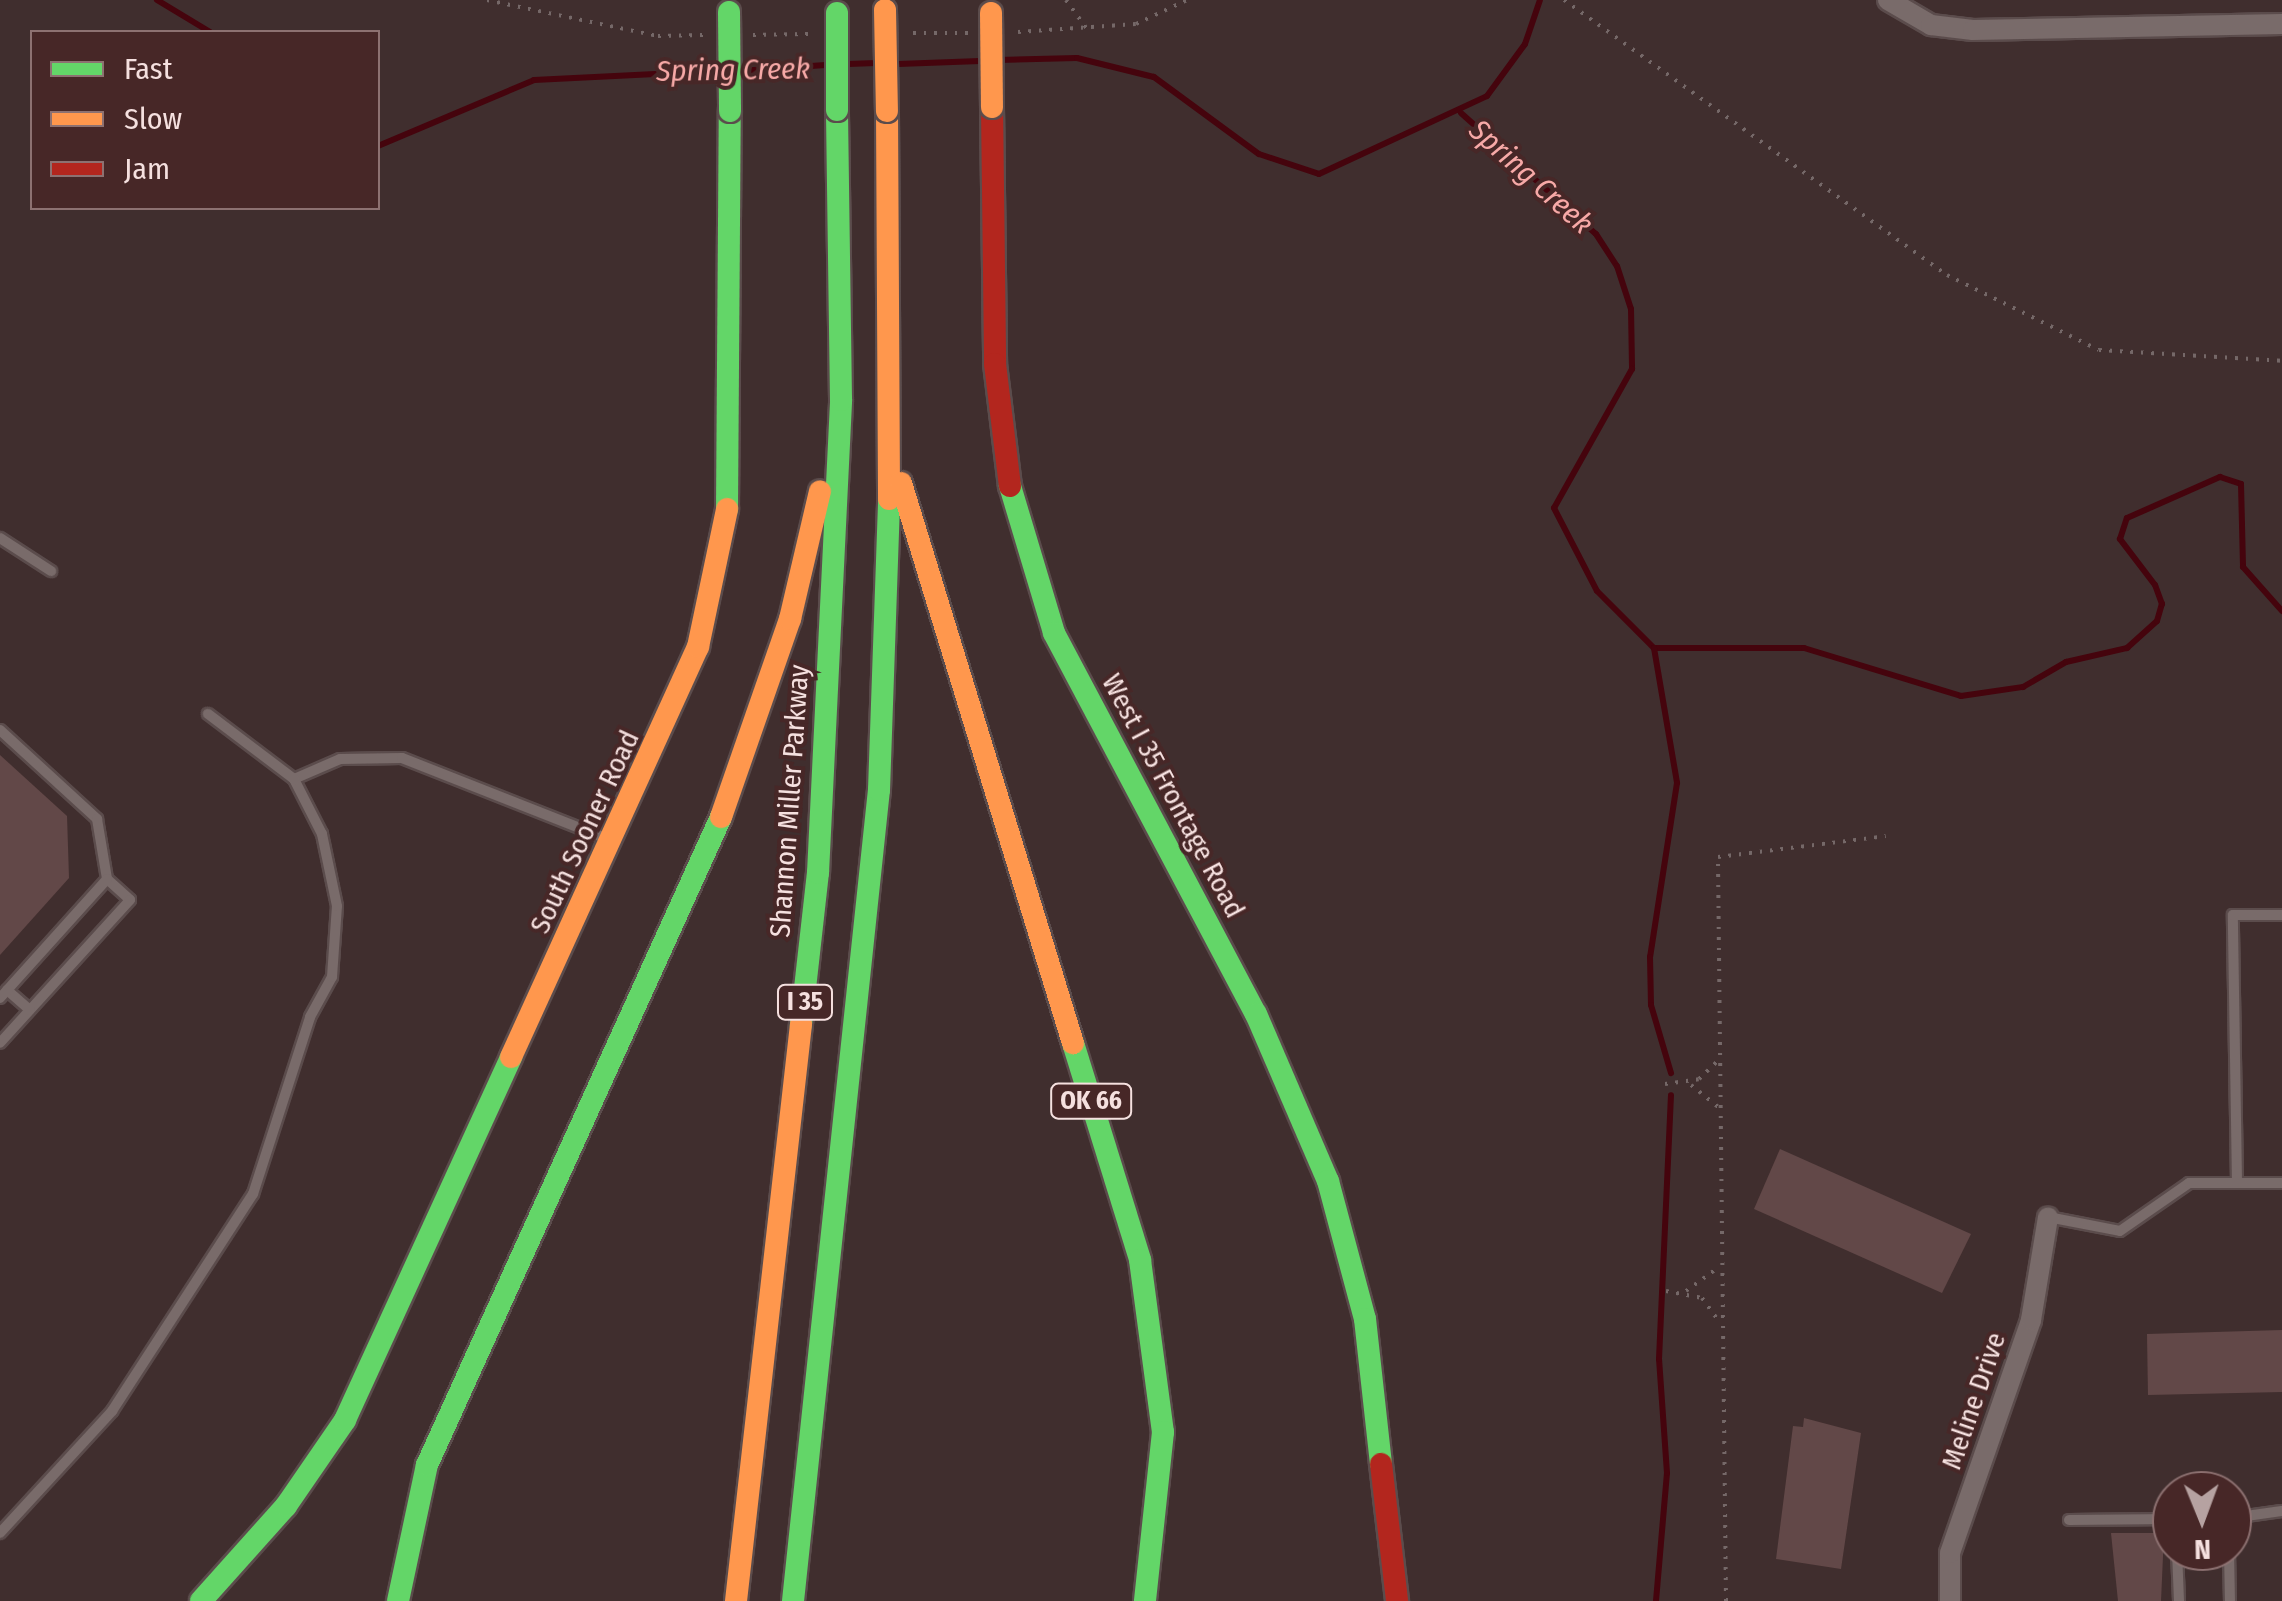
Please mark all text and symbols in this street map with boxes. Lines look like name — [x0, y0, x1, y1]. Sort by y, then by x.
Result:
legend — [30, 30, 380, 210]
text: Fast — [124, 51, 172, 87]
water label: Spring Creek — [656, 51, 810, 89]
text: Slow — [124, 101, 182, 137]
water label: Spring Creek — [1462, 112, 1600, 242]
text: Jam — [124, 151, 170, 187]
street label: Shannon Miller Parkway — [764, 664, 816, 938]
street label: West I 35 Frontage Road — [1094, 668, 1252, 924]
street label: South Sooner Road — [523, 725, 647, 939]
road number: I 35 — [775, 982, 835, 1022]
road number: OK 66 — [1048, 1081, 1134, 1121]
street label: Meline Drive — [1935, 1328, 2013, 1474]
north arrow — [2152, 1471, 2252, 1571]
text: N — [2194, 1533, 2211, 1566]

